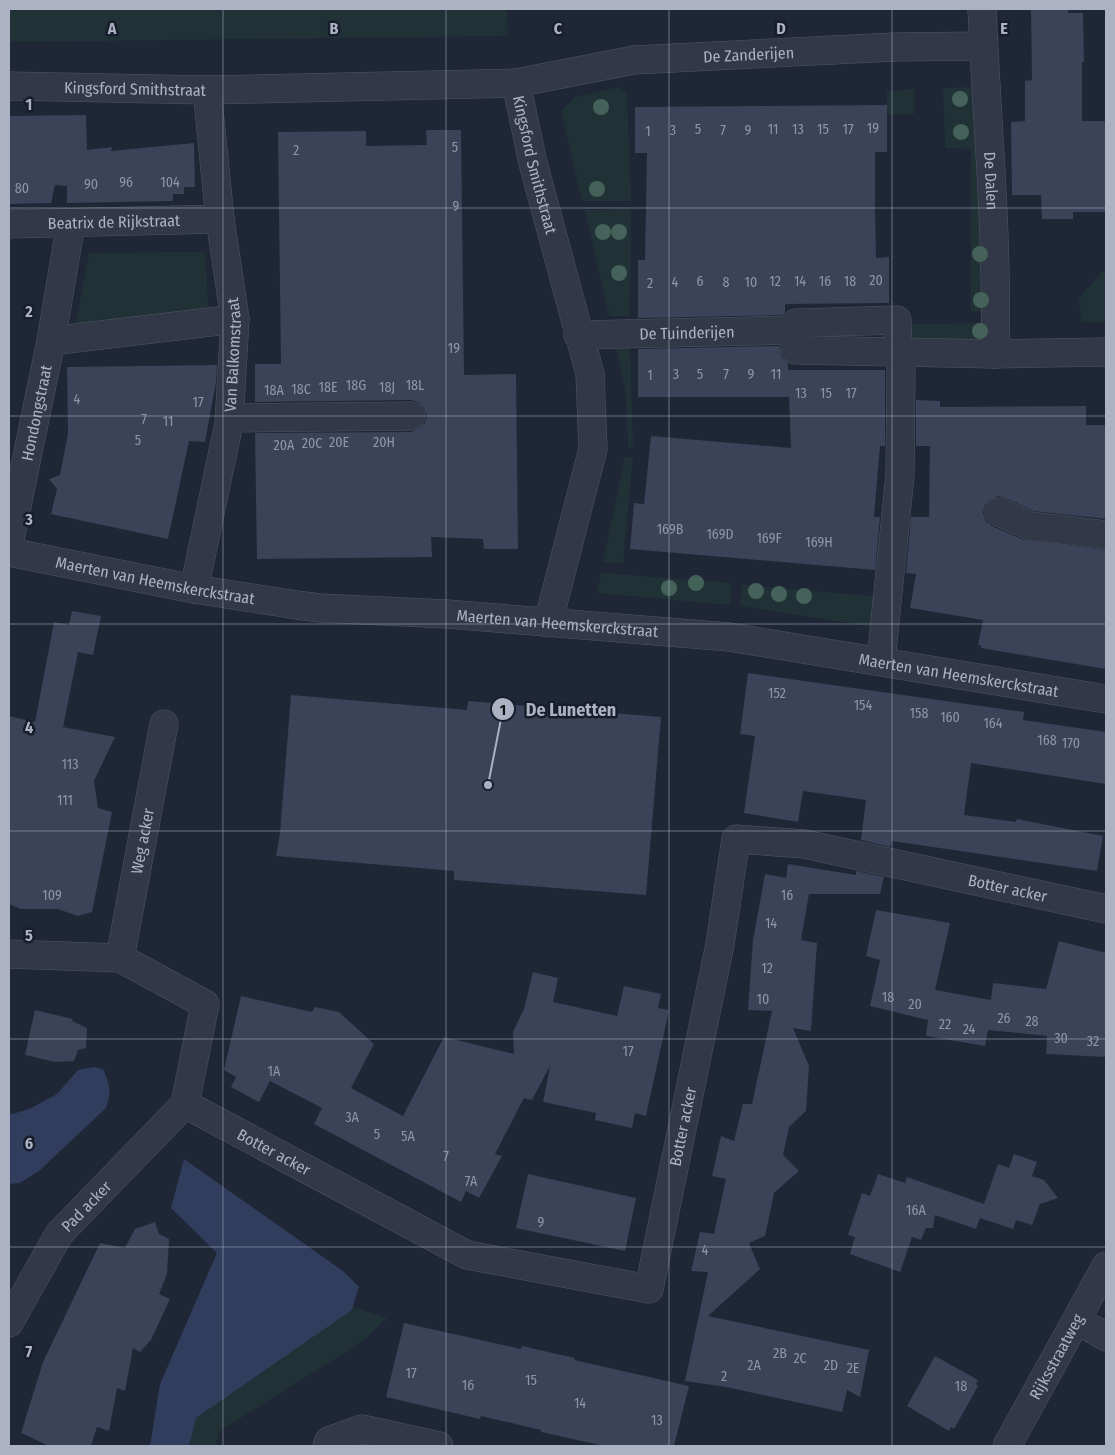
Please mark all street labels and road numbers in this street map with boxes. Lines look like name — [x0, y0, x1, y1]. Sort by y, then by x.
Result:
street label: De Zanderijen — [703, 43, 795, 66]
street label: Kingsford Smithstraat — [64, 78, 207, 99]
street label: Kingsford Smithstraat — [509, 94, 561, 237]
street label: De Dalen — [980, 151, 1002, 210]
street label: Beatrix de Rijkstraat — [48, 210, 181, 233]
street label: Van Balkomstraat — [220, 296, 245, 412]
street label: De Tuinderijen — [639, 322, 735, 343]
street label: Hondongstraat — [17, 362, 55, 462]
street label: Maerten van Heemskerckstraat — [54, 552, 257, 608]
street label: Maerten van Heemskerckstraat — [456, 605, 660, 641]
street label: Maerten van Heemskerckstraat — [857, 649, 1061, 701]
street label: Weg acker — [127, 806, 158, 876]
street label: Botter acker — [966, 870, 1049, 906]
street label: Botter acker — [665, 1085, 700, 1168]
street label: Botter acker — [234, 1124, 314, 1179]
street label: Pad acker — [57, 1176, 115, 1235]
street label: Rijksstraatweg — [1025, 1310, 1088, 1403]

